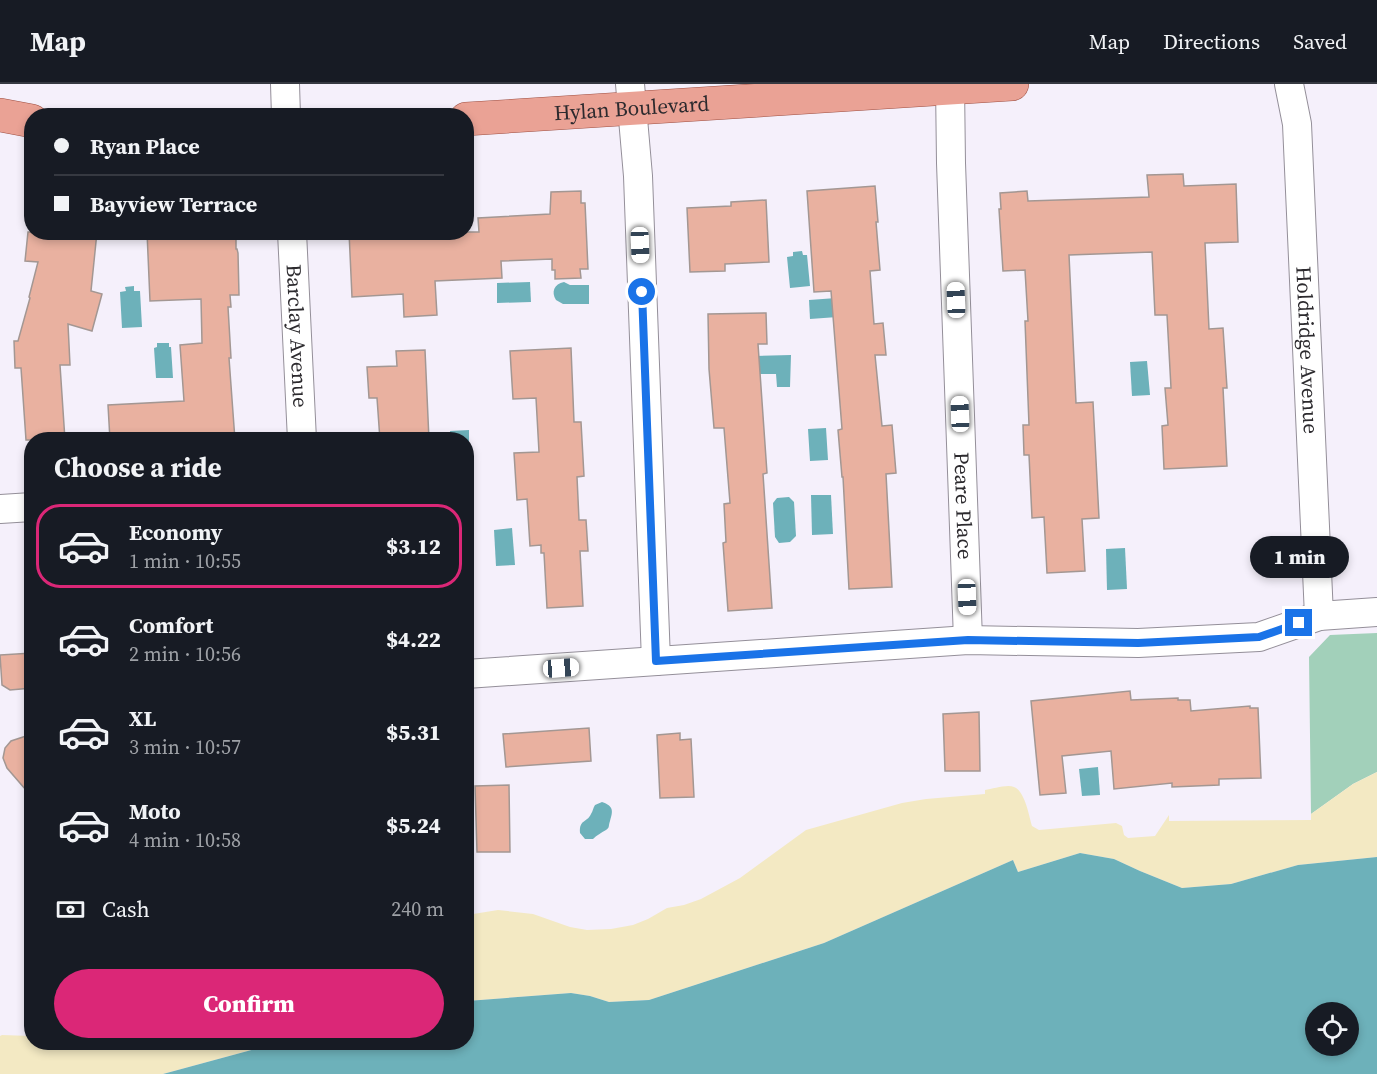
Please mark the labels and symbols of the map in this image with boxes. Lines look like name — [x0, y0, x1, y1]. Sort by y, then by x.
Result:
street label: Hylan Boulevard — [553, 88, 710, 127]
car — [630, 227, 650, 263]
street label: Barclay Avenue — [280, 263, 315, 408]
street label: Holdridge Avenue — [1289, 265, 1326, 434]
route start — [628, 278, 655, 305]
car — [946, 282, 966, 318]
car — [950, 396, 970, 432]
street label: Peare Place — [947, 452, 980, 560]
callout: 1 min — [1250, 536, 1348, 578]
car — [957, 579, 977, 615]
route end — [1285, 609, 1312, 636]
car — [542, 658, 580, 678]

